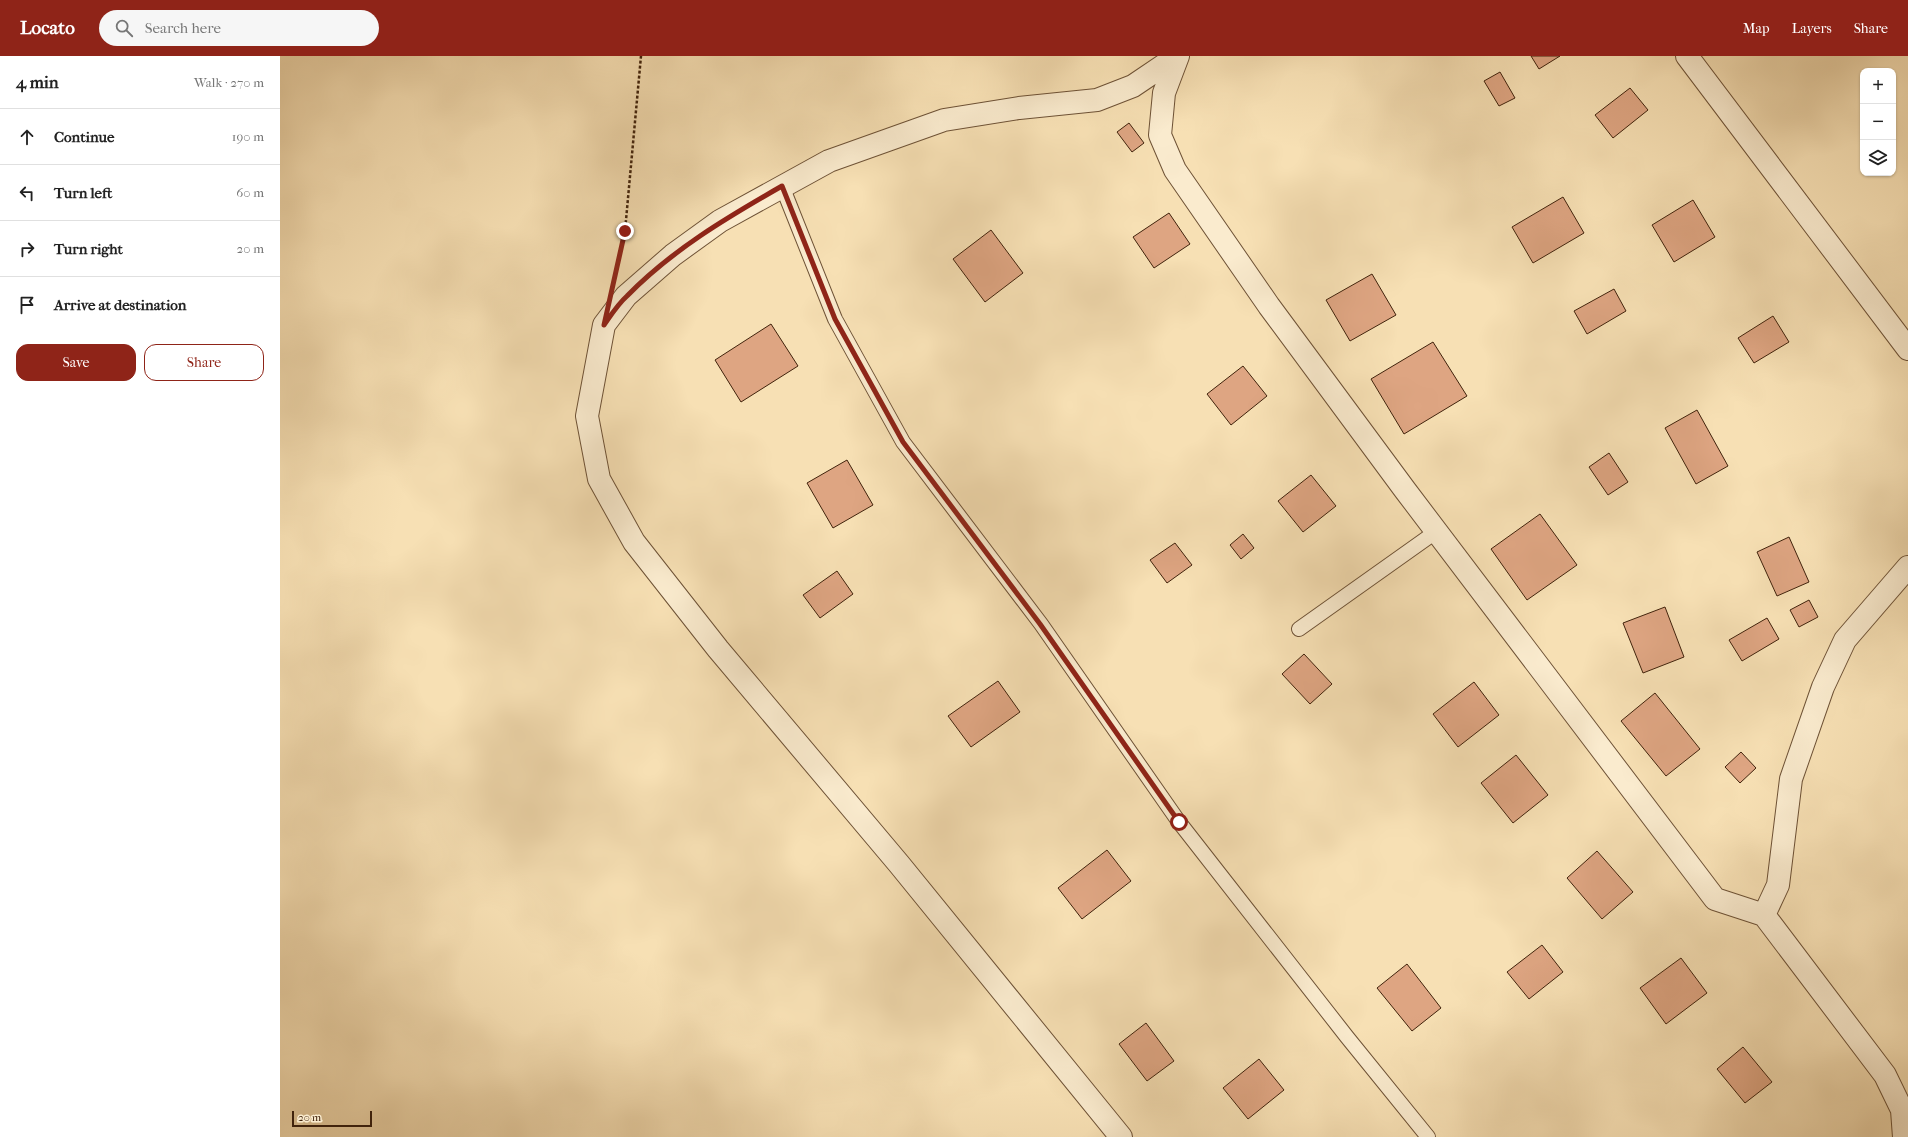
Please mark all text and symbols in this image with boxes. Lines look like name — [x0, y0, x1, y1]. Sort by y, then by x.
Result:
search box — [99, 10, 379, 46]
text: Locato — [20, 17, 75, 39]
icon: search — [113, 17, 135, 39]
text: Search here — [145, 19, 221, 37]
text: Map — [1743, 20, 1770, 37]
text: Layers — [1792, 20, 1832, 37]
text: Share — [1854, 20, 1888, 37]
map controls — [1860, 68, 1896, 176]
button: + — [1860, 68, 1896, 104]
text: 4 min — [16, 72, 59, 92]
text: Walk · 270 m — [194, 75, 264, 90]
button: − — [1860, 104, 1896, 140]
icon: ahead — [16, 126, 38, 148]
text: Continue — [54, 128, 114, 146]
text: 190 m — [232, 129, 264, 144]
button: layers — [1860, 140, 1896, 176]
icon: left — [16, 182, 38, 204]
text: Turn left — [54, 184, 112, 202]
text: 60 m — [236, 185, 264, 200]
route end — [616, 222, 634, 240]
icon: right — [16, 238, 38, 260]
text: Turn right — [54, 240, 123, 258]
text: 20 m — [237, 241, 264, 256]
icon: arrive — [16, 294, 38, 316]
text: Arrive at destination — [54, 296, 186, 314]
button: Save — [16, 344, 136, 381]
button: Share — [144, 344, 264, 381]
route start — [1170, 813, 1188, 831]
scale bar — [292, 1109, 372, 1128]
text: 20 m — [298, 1111, 321, 1124]

